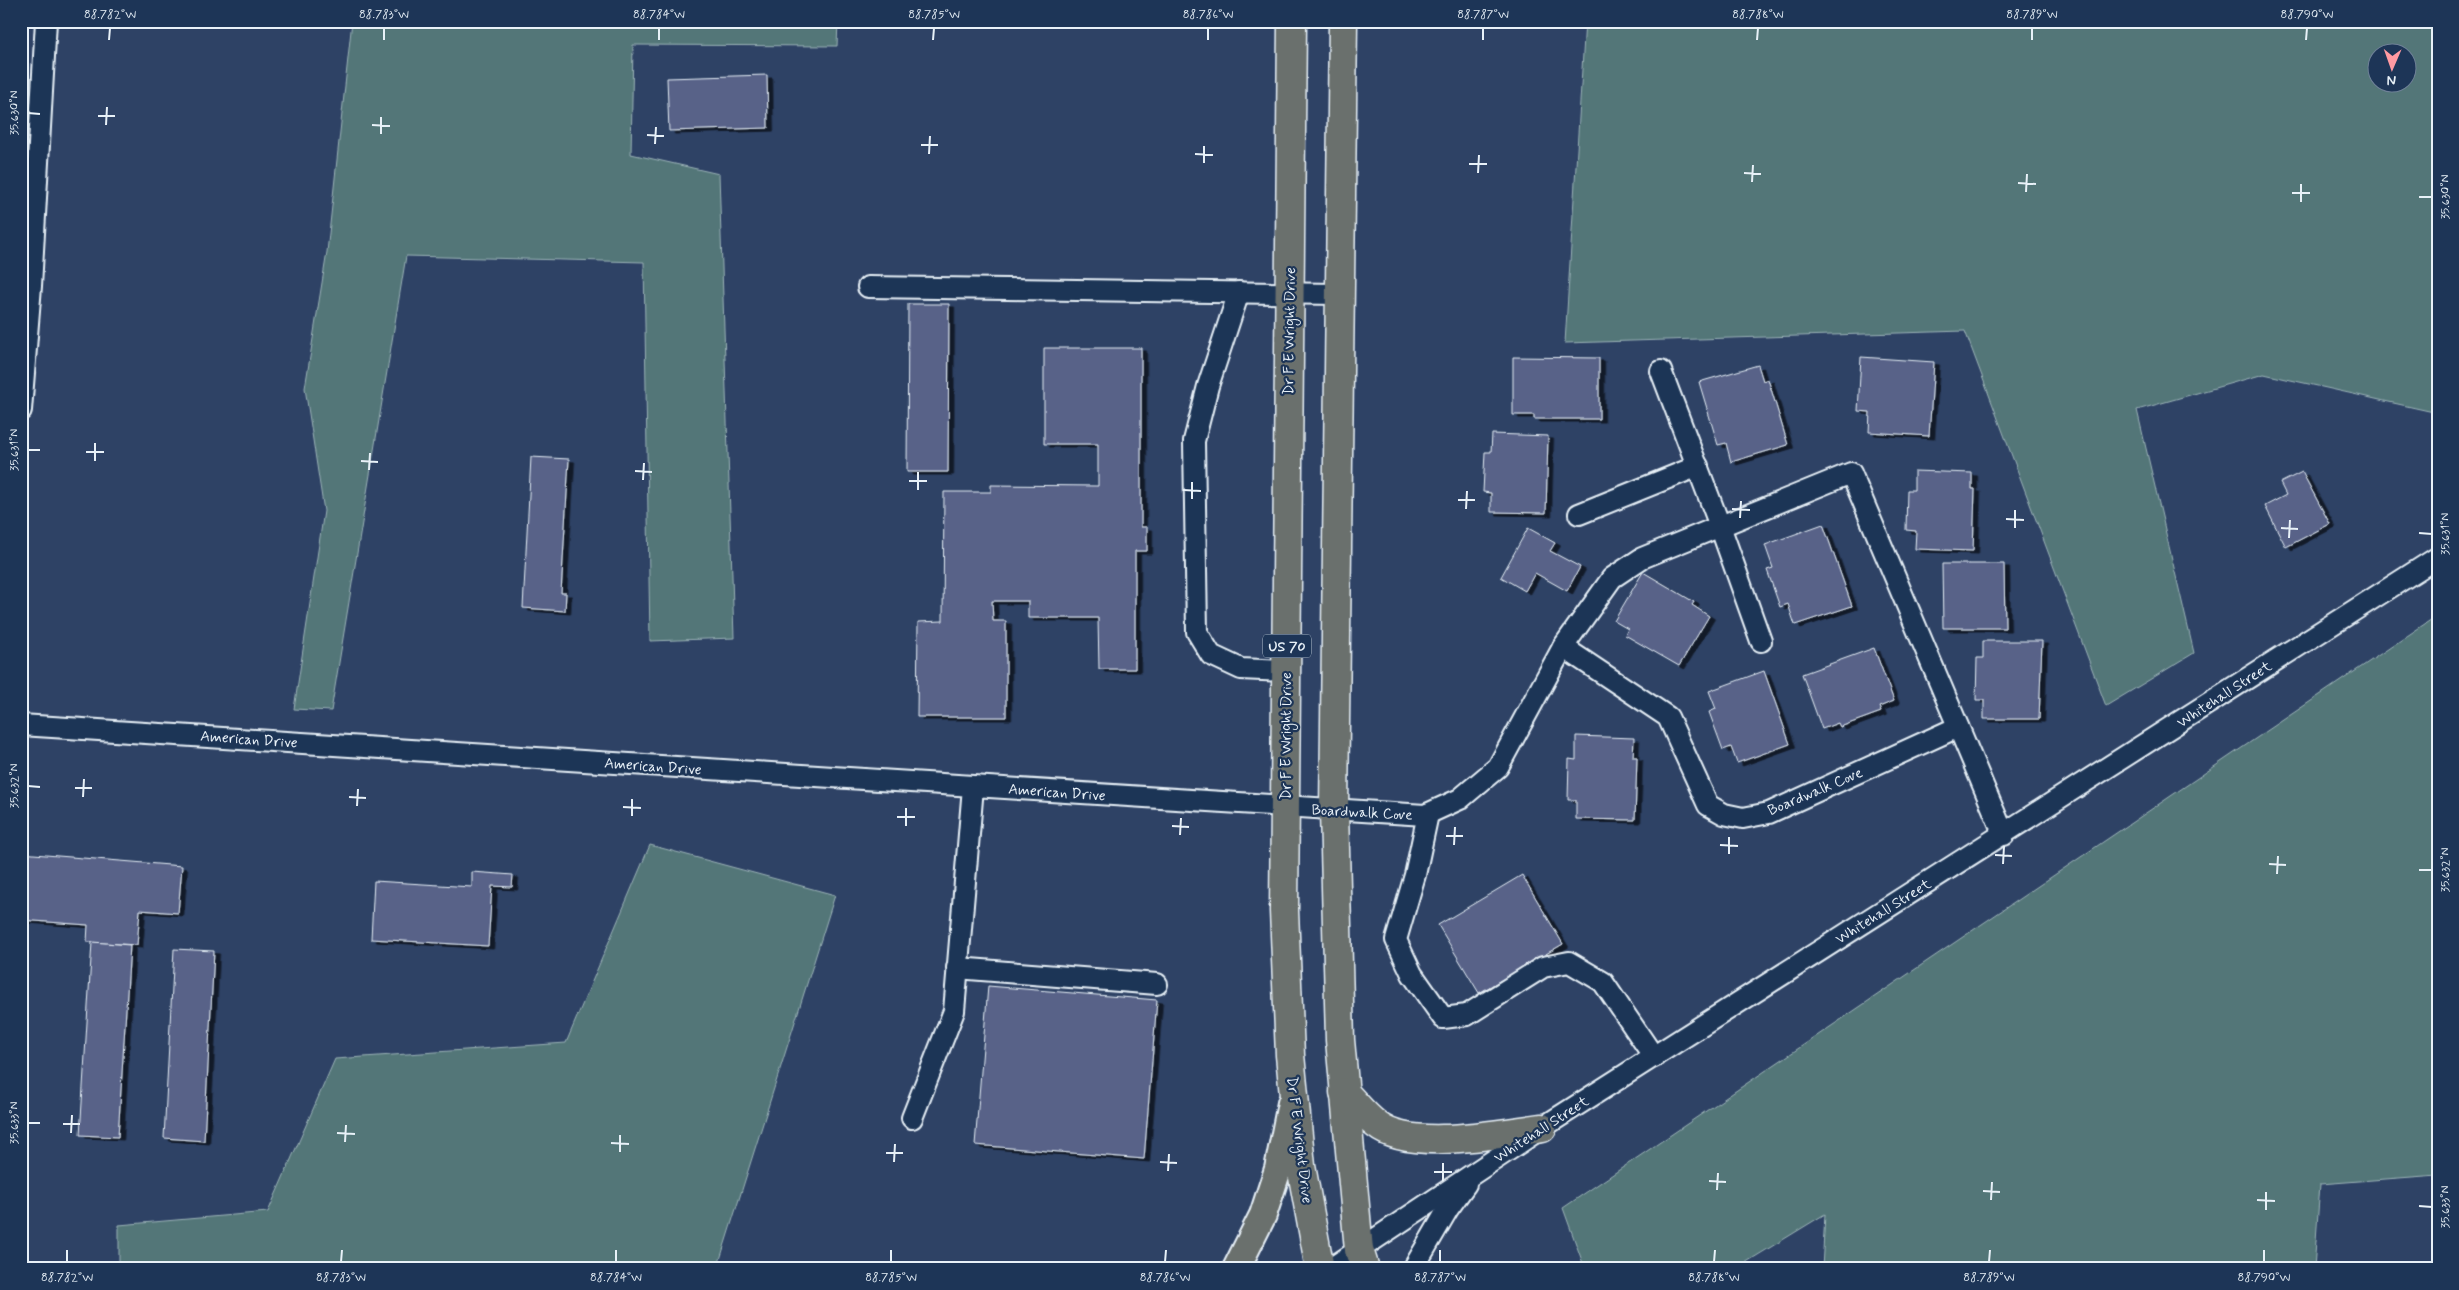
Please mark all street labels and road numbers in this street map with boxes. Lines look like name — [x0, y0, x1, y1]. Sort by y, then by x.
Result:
street label: Dr F E Wright Drive — [1279, 267, 1302, 395]
road number: US 70 — [1263, 634, 1311, 658]
street label: Whitehall Street — [2173, 657, 2276, 733]
street label: Dr F E Wright Drive — [1277, 672, 1298, 800]
street label: American Drive — [200, 727, 299, 753]
street label: American Drive — [604, 754, 703, 780]
street label: Boardwalk Cove — [1765, 763, 1866, 821]
street label: American Drive — [1008, 780, 1107, 806]
street label: Boardwalk Cove — [1311, 800, 1413, 826]
street label: Whitehall Street — [1832, 874, 1935, 949]
street label: Dr F E Wright Drive — [1280, 1076, 1317, 1205]
street label: Whitehall Street — [1490, 1092, 1593, 1168]

